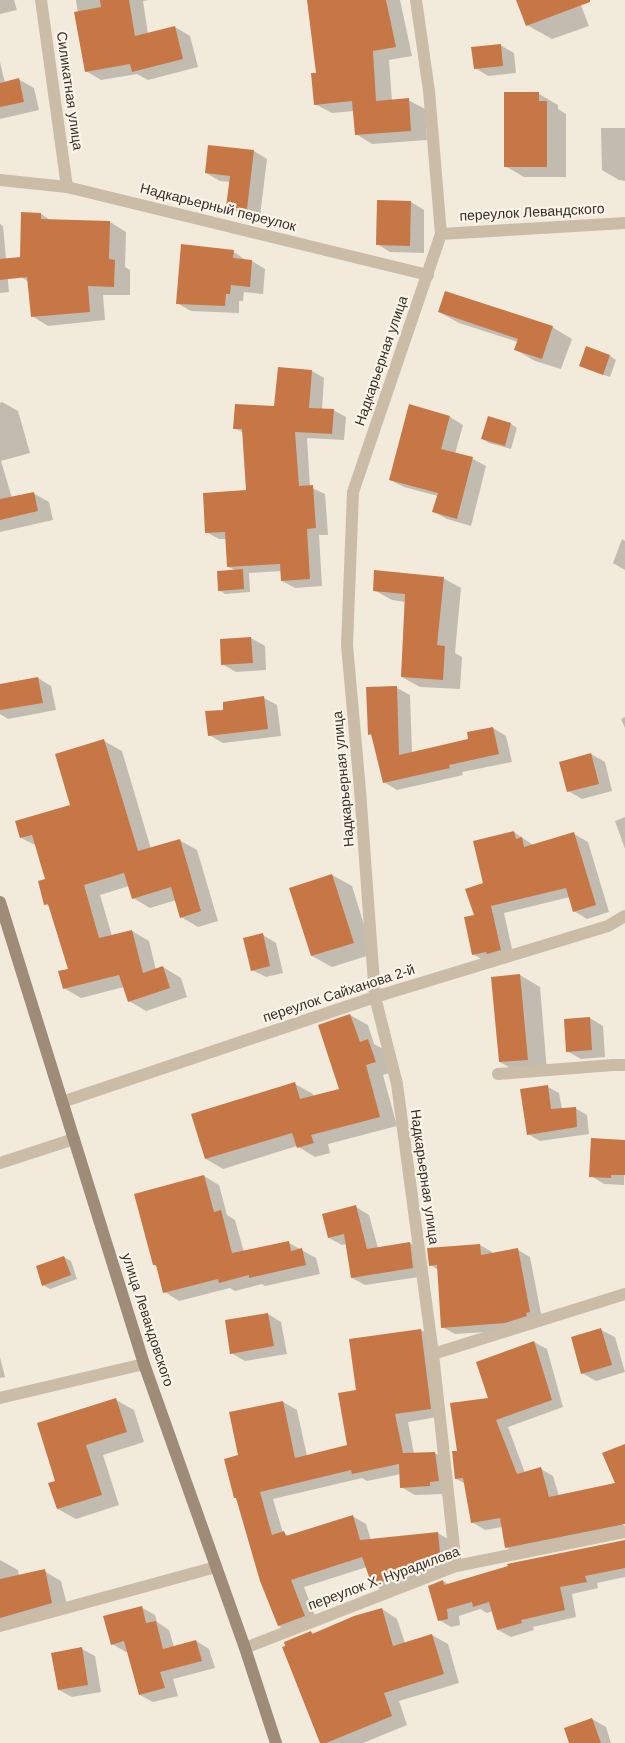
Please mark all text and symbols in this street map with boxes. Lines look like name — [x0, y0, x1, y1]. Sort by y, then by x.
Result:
street label: Силикатная улица — [52, 31, 86, 151]
street label: Надкарьерный переулок — [138, 180, 298, 236]
street label: переулок Левандского — [459, 201, 605, 225]
street label: Надкарьерная улица — [352, 294, 412, 428]
street label: Надкарьерная улица — [330, 710, 358, 848]
street label: переулок Сайханова 2-й — [261, 961, 417, 1027]
street label: Надкарьерная улица — [406, 1108, 442, 1246]
street label: улица Левандовского — [118, 1251, 176, 1389]
street label: переулок Х. Нурадилова — [306, 1544, 462, 1614]

